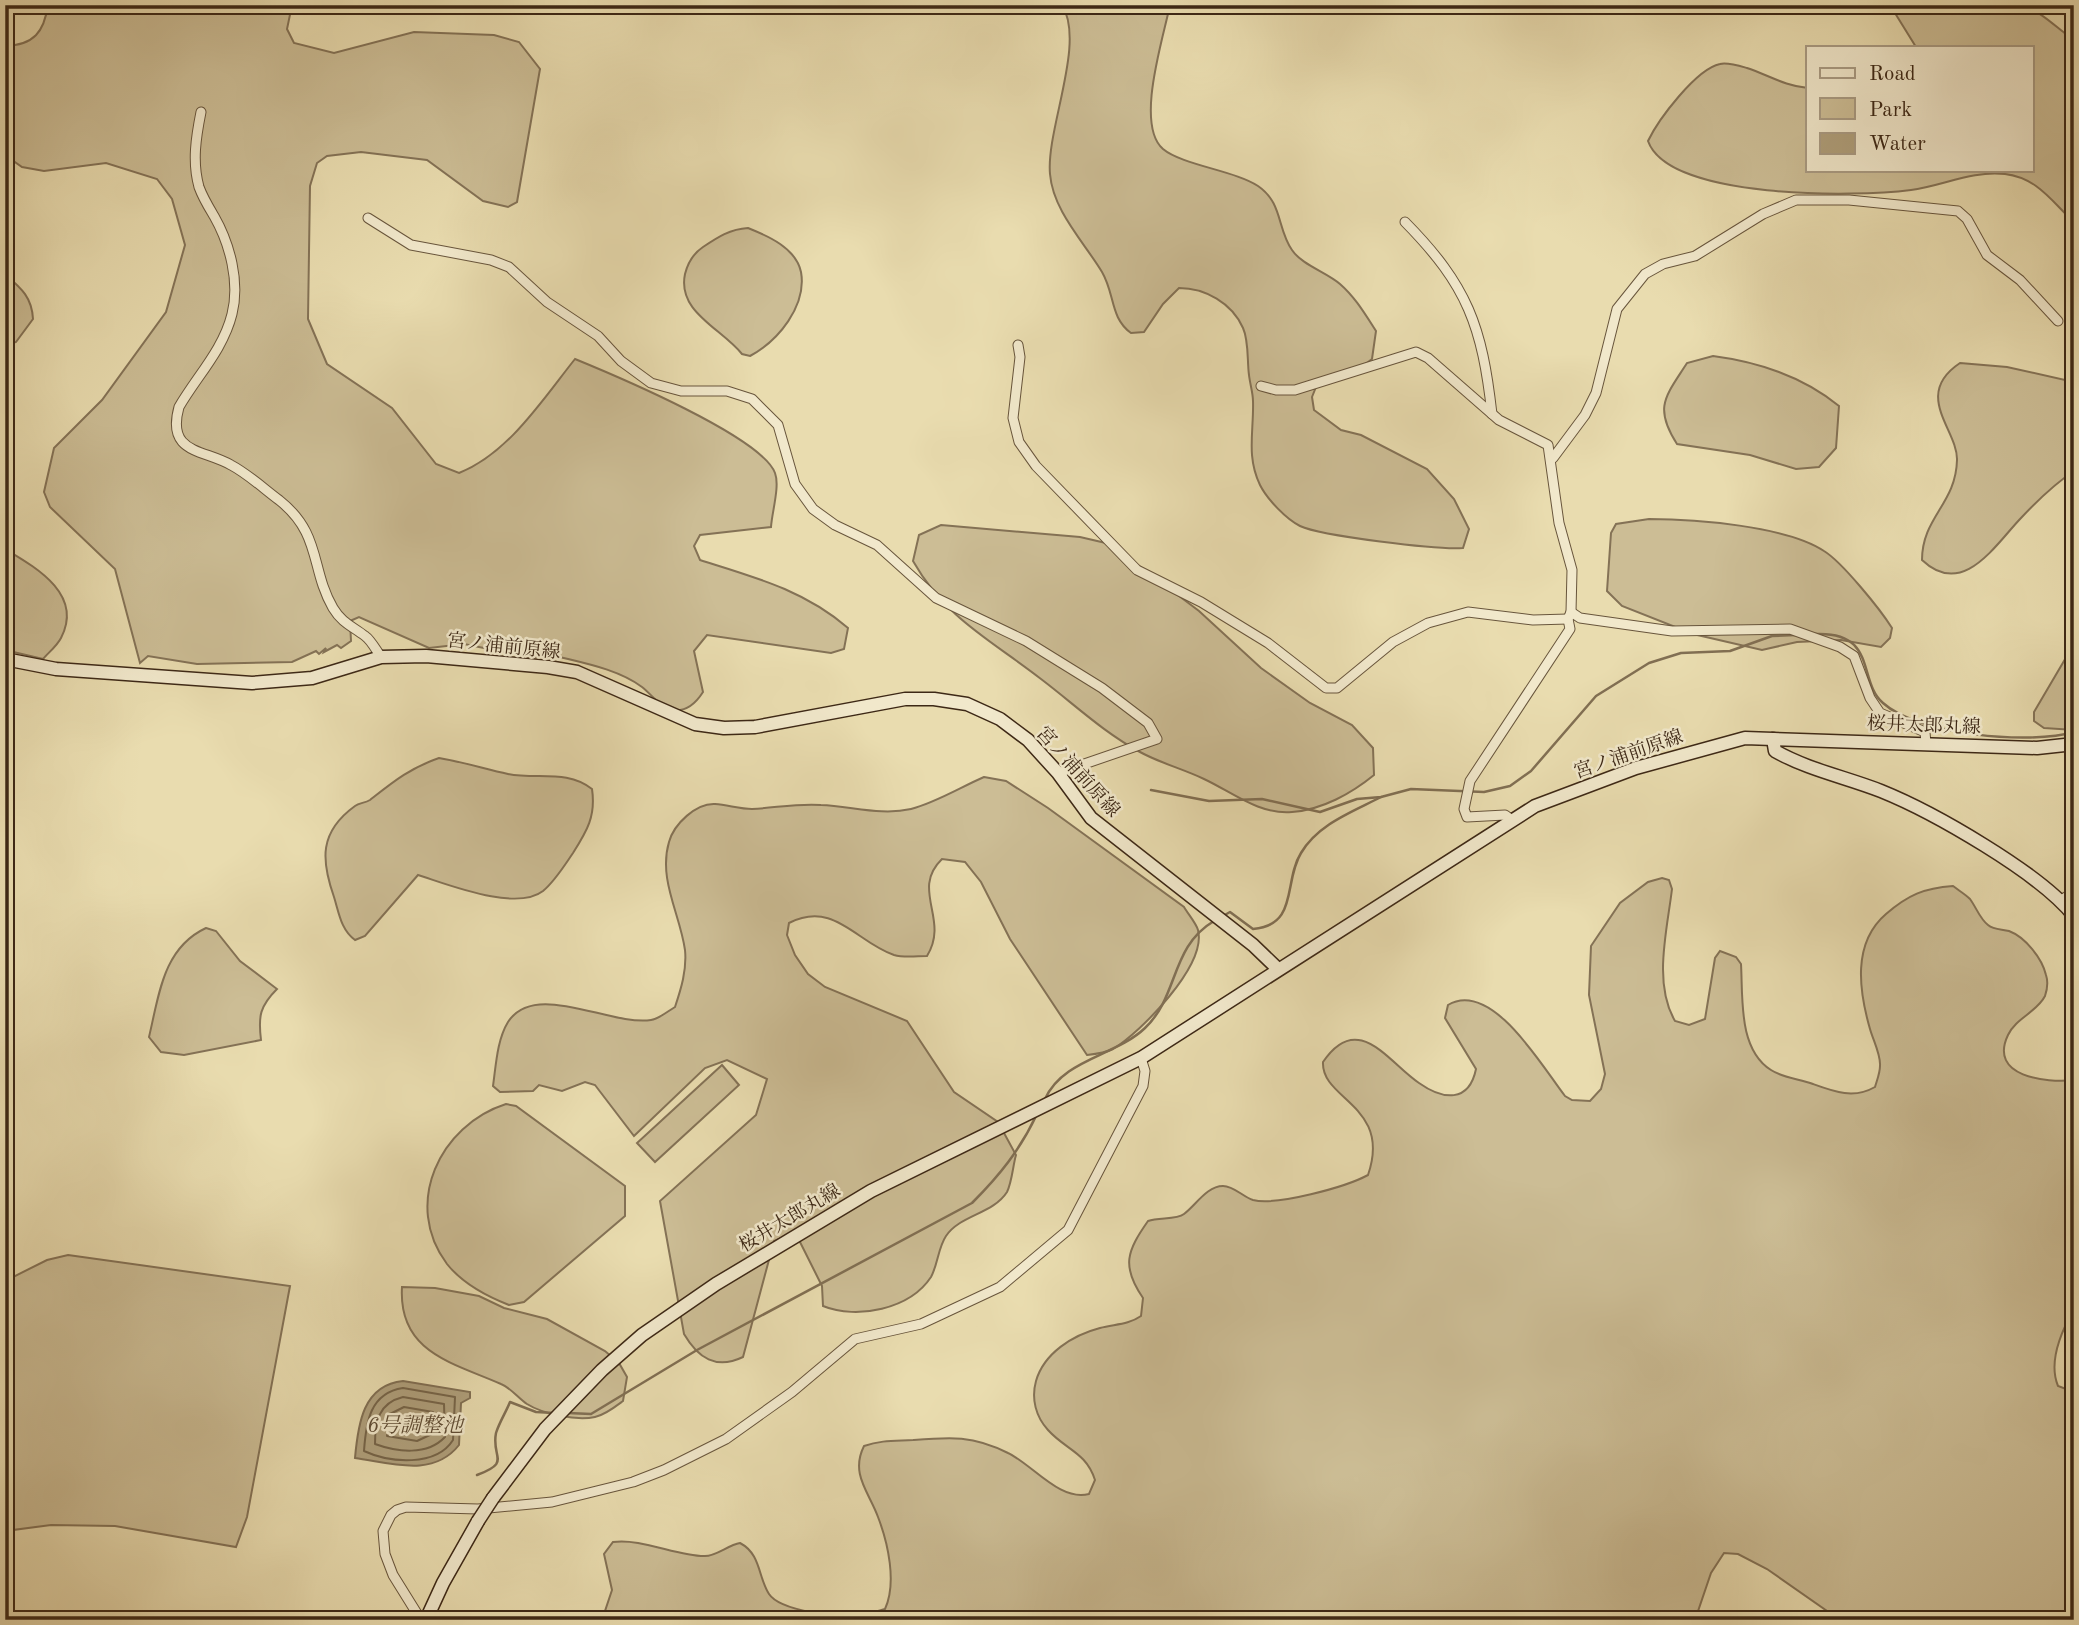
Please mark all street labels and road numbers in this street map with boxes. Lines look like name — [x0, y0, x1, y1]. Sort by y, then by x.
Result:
street label: 宮ノ浦前原線 — [446, 630, 562, 663]
street label: 桜井太郎丸線 — [1867, 712, 1981, 738]
street label: 宮ノ浦前原線 — [1032, 723, 1124, 821]
street label: 宮ノ浦前原線 — [1571, 726, 1686, 783]
street label: 桜井太郎丸線 — [735, 1179, 844, 1257]

